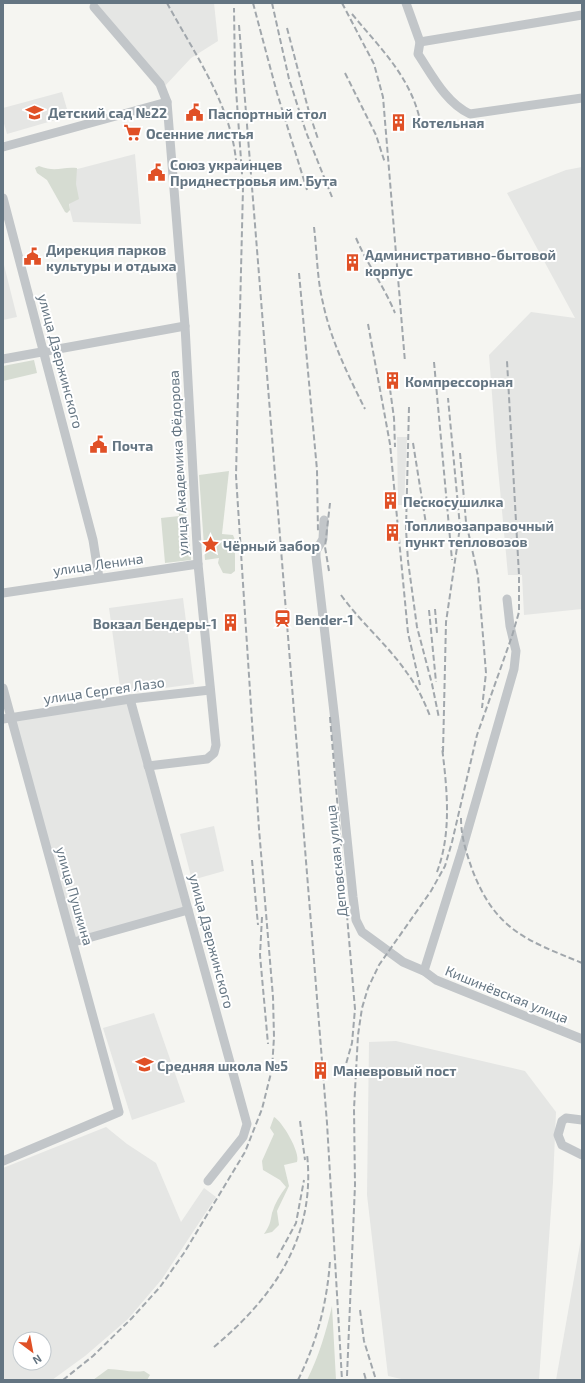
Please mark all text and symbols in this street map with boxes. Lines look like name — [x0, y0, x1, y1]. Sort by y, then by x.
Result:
school or university icon: Детский сад №22 — [25, 102, 45, 122]
public building icon: Паспортный стол — [185, 103, 205, 123]
place label: Детский сад №22 — [48, 104, 167, 121]
place label: Паспортный стол — [208, 105, 327, 122]
building icon: Котельная — [389, 112, 409, 132]
place label: Котельная — [412, 114, 484, 131]
supermarket icon: Осенние листья — [123, 123, 143, 143]
place label: Осенние листья — [146, 125, 254, 142]
place label: Союз украинцев Приднестровья им. Бута — [170, 156, 337, 189]
public building icon: Союз украинцев Приднестровья им. Бута — [147, 162, 167, 182]
place label: Дирекция парков культуры и отдыха — [46, 241, 177, 274]
place label: Административно-бытовой корпус — [365, 246, 556, 279]
public building icon: Дирекция парков культуры и отдыха — [23, 247, 43, 267]
building icon: Административно-бытовой корпус — [342, 252, 362, 272]
street label: улица Дзержинского — [35, 292, 87, 430]
street label: улица Академика Фёдорова — [165, 370, 191, 556]
building icon: Компрессорная — [382, 371, 402, 391]
place label: Компрессорная — [405, 373, 513, 390]
public building icon: Почта — [89, 435, 109, 455]
place label: Почта — [112, 437, 153, 454]
building icon: Пескосушилка — [380, 491, 400, 511]
place label: Пескосушилка — [403, 493, 503, 510]
place label: Топливозаправочный пункт тепловозов — [405, 517, 554, 550]
building icon: Топливозаправочный пункт тепловозов — [382, 523, 402, 543]
place icon: Чёрный забор — [200, 535, 220, 555]
place label: Чёрный забор — [223, 537, 320, 554]
street label: улица Ленина — [52, 549, 144, 579]
station icon: Bender-1 — [272, 609, 292, 629]
place label: Bender-1 — [295, 611, 354, 628]
building icon: Вокзал Бендеры-1 — [220, 613, 240, 633]
place label: Вокзал Бендеры-1 — [93, 615, 217, 632]
street label: улица Сергея Лазо — [42, 673, 166, 707]
street label: Деповская улица — [322, 804, 350, 918]
street label: улица Пушкина — [53, 845, 97, 947]
street label: улица Дзержинского — [186, 872, 238, 1010]
street label: Кишинёвская улица — [443, 961, 571, 1027]
school or university icon: Средняя школа №5 — [134, 1055, 154, 1075]
place label: Средняя школа №5 — [157, 1057, 288, 1074]
building icon: Маневровый пост — [310, 1060, 330, 1080]
place label: Маневровый пост — [333, 1062, 457, 1079]
north arrow — [12, 1331, 52, 1371]
text: N — [31, 1352, 44, 1368]

